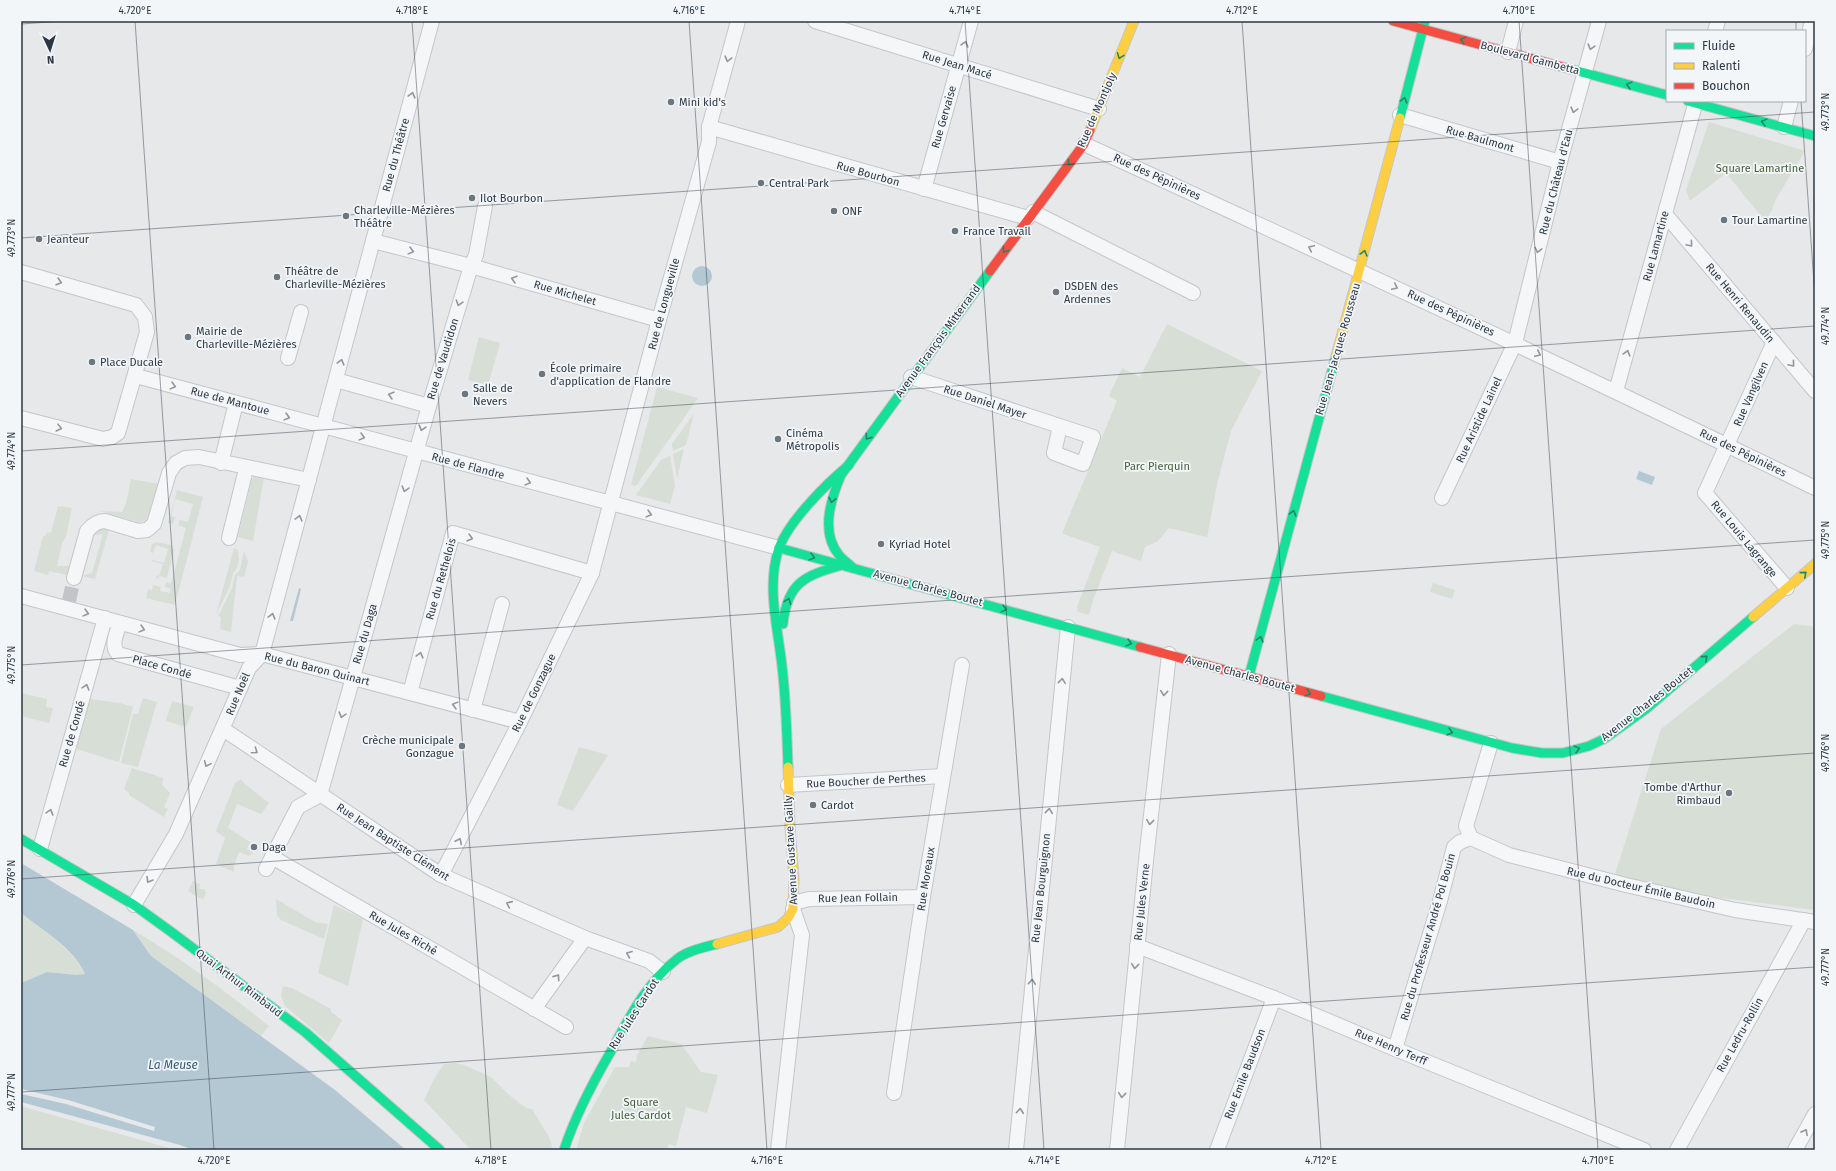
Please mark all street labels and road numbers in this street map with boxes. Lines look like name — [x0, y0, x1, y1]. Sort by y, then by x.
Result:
street label: Boulevard Gambetta — [1479, 39, 1581, 77]
street label: Rue Jean Macé — [921, 48, 993, 82]
street label: Rue de Montjoly — [1075, 70, 1120, 150]
street label: Rue Gervaise — [929, 84, 959, 150]
street label: Rue du Théâtre — [380, 117, 412, 193]
street label: Rue Baulmont — [1444, 123, 1516, 155]
street label: Rue du Château d'Eau — [1537, 128, 1575, 236]
street label: Rue des Pépinières — [1111, 151, 1203, 203]
street label: Rue Bourbon — [835, 159, 901, 189]
street label: Rue Lamartine — [1640, 209, 1672, 283]
street label: Rue de Longueville — [646, 257, 682, 351]
street label: Rue Henri Renaudin — [1703, 261, 1777, 345]
street label: Rue Michelet — [532, 278, 598, 308]
street label: Rue Jean-Jacques Rousseau — [1313, 281, 1363, 417]
street label: Avenue François Mitterrand — [893, 282, 983, 400]
street label: Rue des Pépinières — [1405, 287, 1497, 339]
street label: Rue de Vaudidon — [424, 317, 462, 401]
street label: Rue Vangilven — [1731, 359, 1771, 429]
street label: Rue Aristide Lainel — [1453, 375, 1505, 465]
street label: Rue Daniel Mayer — [942, 382, 1029, 422]
street label: Rue de Mantoue — [189, 384, 271, 418]
street label: Rue des Pépinières — [1698, 426, 1788, 480]
street label: Rue de Flandre — [430, 450, 506, 482]
street label: Rue Louis Lagrange — [1708, 498, 1780, 580]
street label: Rue du Rethelois — [423, 537, 459, 621]
street label: Avenue Charles Boutet — [872, 567, 984, 609]
street label: Rue du Daga — [350, 602, 380, 666]
street label: Rue du Baron Quinart — [263, 650, 371, 688]
street label: Place Condé — [131, 652, 193, 682]
street label: Rue de Gonzague — [509, 652, 559, 734]
street label: Avenue Charles Boutet — [1184, 653, 1296, 695]
street label: Avenue Charles Boutet — [1599, 664, 1695, 744]
street label: Rue Noël — [223, 671, 253, 717]
street label: Rue de Condé — [56, 699, 88, 769]
street label: Rue Boucher de Perthes — [806, 771, 926, 791]
street label: Avenue Gustave Gailly — [782, 794, 800, 905]
street label: Rue Jean Baptiste Clément — [334, 801, 452, 883]
street label: Rue Jean Bourguignon — [1029, 832, 1053, 944]
street label: Rue Moreaux — [915, 845, 938, 912]
street label: Rue du Professeur André Pol Bouin — [1398, 852, 1458, 1022]
street label: Rue Jules Verne — [1131, 863, 1153, 941]
street label: Rue du Docteur Émile Baudoin — [1565, 864, 1717, 911]
street label: Rue Jean Follain — [818, 891, 898, 905]
street label: Rue Jules Riché — [367, 908, 439, 958]
street label: Quai Arthur Rimbaud — [193, 946, 285, 1020]
street label: Rue Jules Cardot — [606, 976, 662, 1052]
street label: Rue Ledru-Rollin — [1714, 995, 1766, 1075]
street label: Rue Henry Terff — [1353, 1026, 1430, 1069]
street label: Rue Emile Baudson — [1222, 1027, 1268, 1121]

